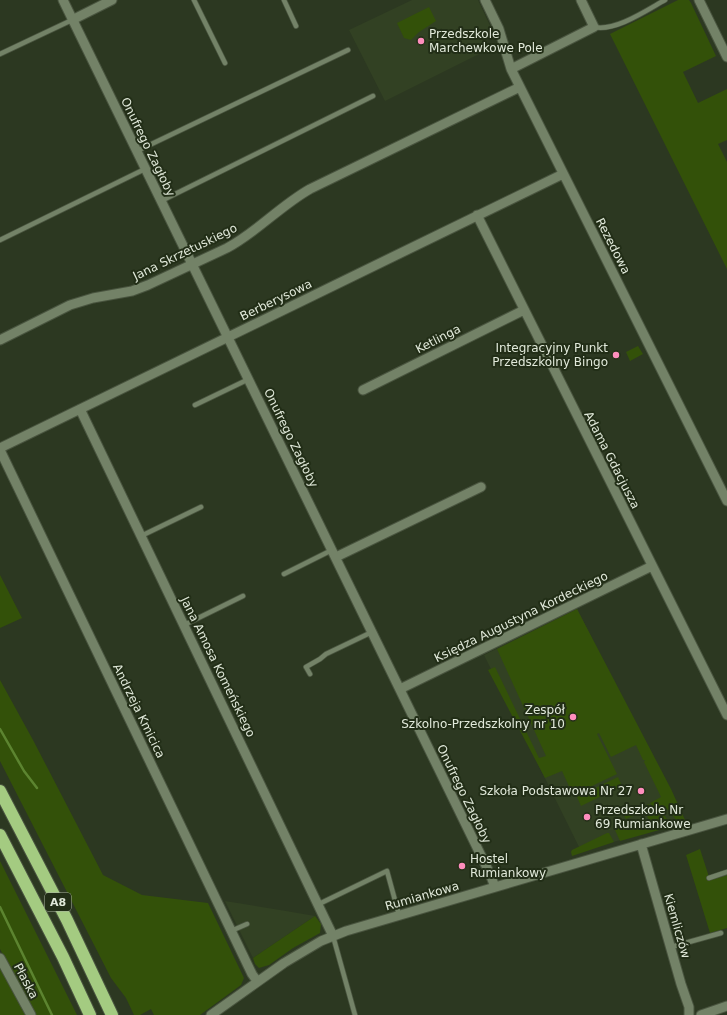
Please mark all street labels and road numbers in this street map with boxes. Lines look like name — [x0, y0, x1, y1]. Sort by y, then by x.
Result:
street label: Onufrego Zagłoby — [118, 95, 178, 199]
street label: Rezedowa — [593, 216, 633, 276]
street label: Jana Skrzetuskiego — [130, 221, 239, 284]
street label: Berberysowa — [238, 277, 314, 323]
street label: Ketlinga — [413, 322, 463, 356]
street label: Onufrego Zagłoby — [261, 386, 321, 490]
street label: Adama Gdacjusza — [581, 409, 643, 511]
street label: Księdza Augustyna Kordeckiego — [432, 569, 610, 665]
street label: Jana Amosa Komeńskiego — [177, 594, 258, 740]
street label: Andrzeja Kmicica — [110, 661, 168, 761]
street label: Onufrego Zagłoby — [434, 742, 494, 846]
street label: Rumiankowa — [383, 879, 461, 913]
street label: Kiemliczów — [661, 892, 693, 960]
road number: A8 — [45, 893, 71, 911]
street label: Płaska — [11, 961, 41, 1001]

